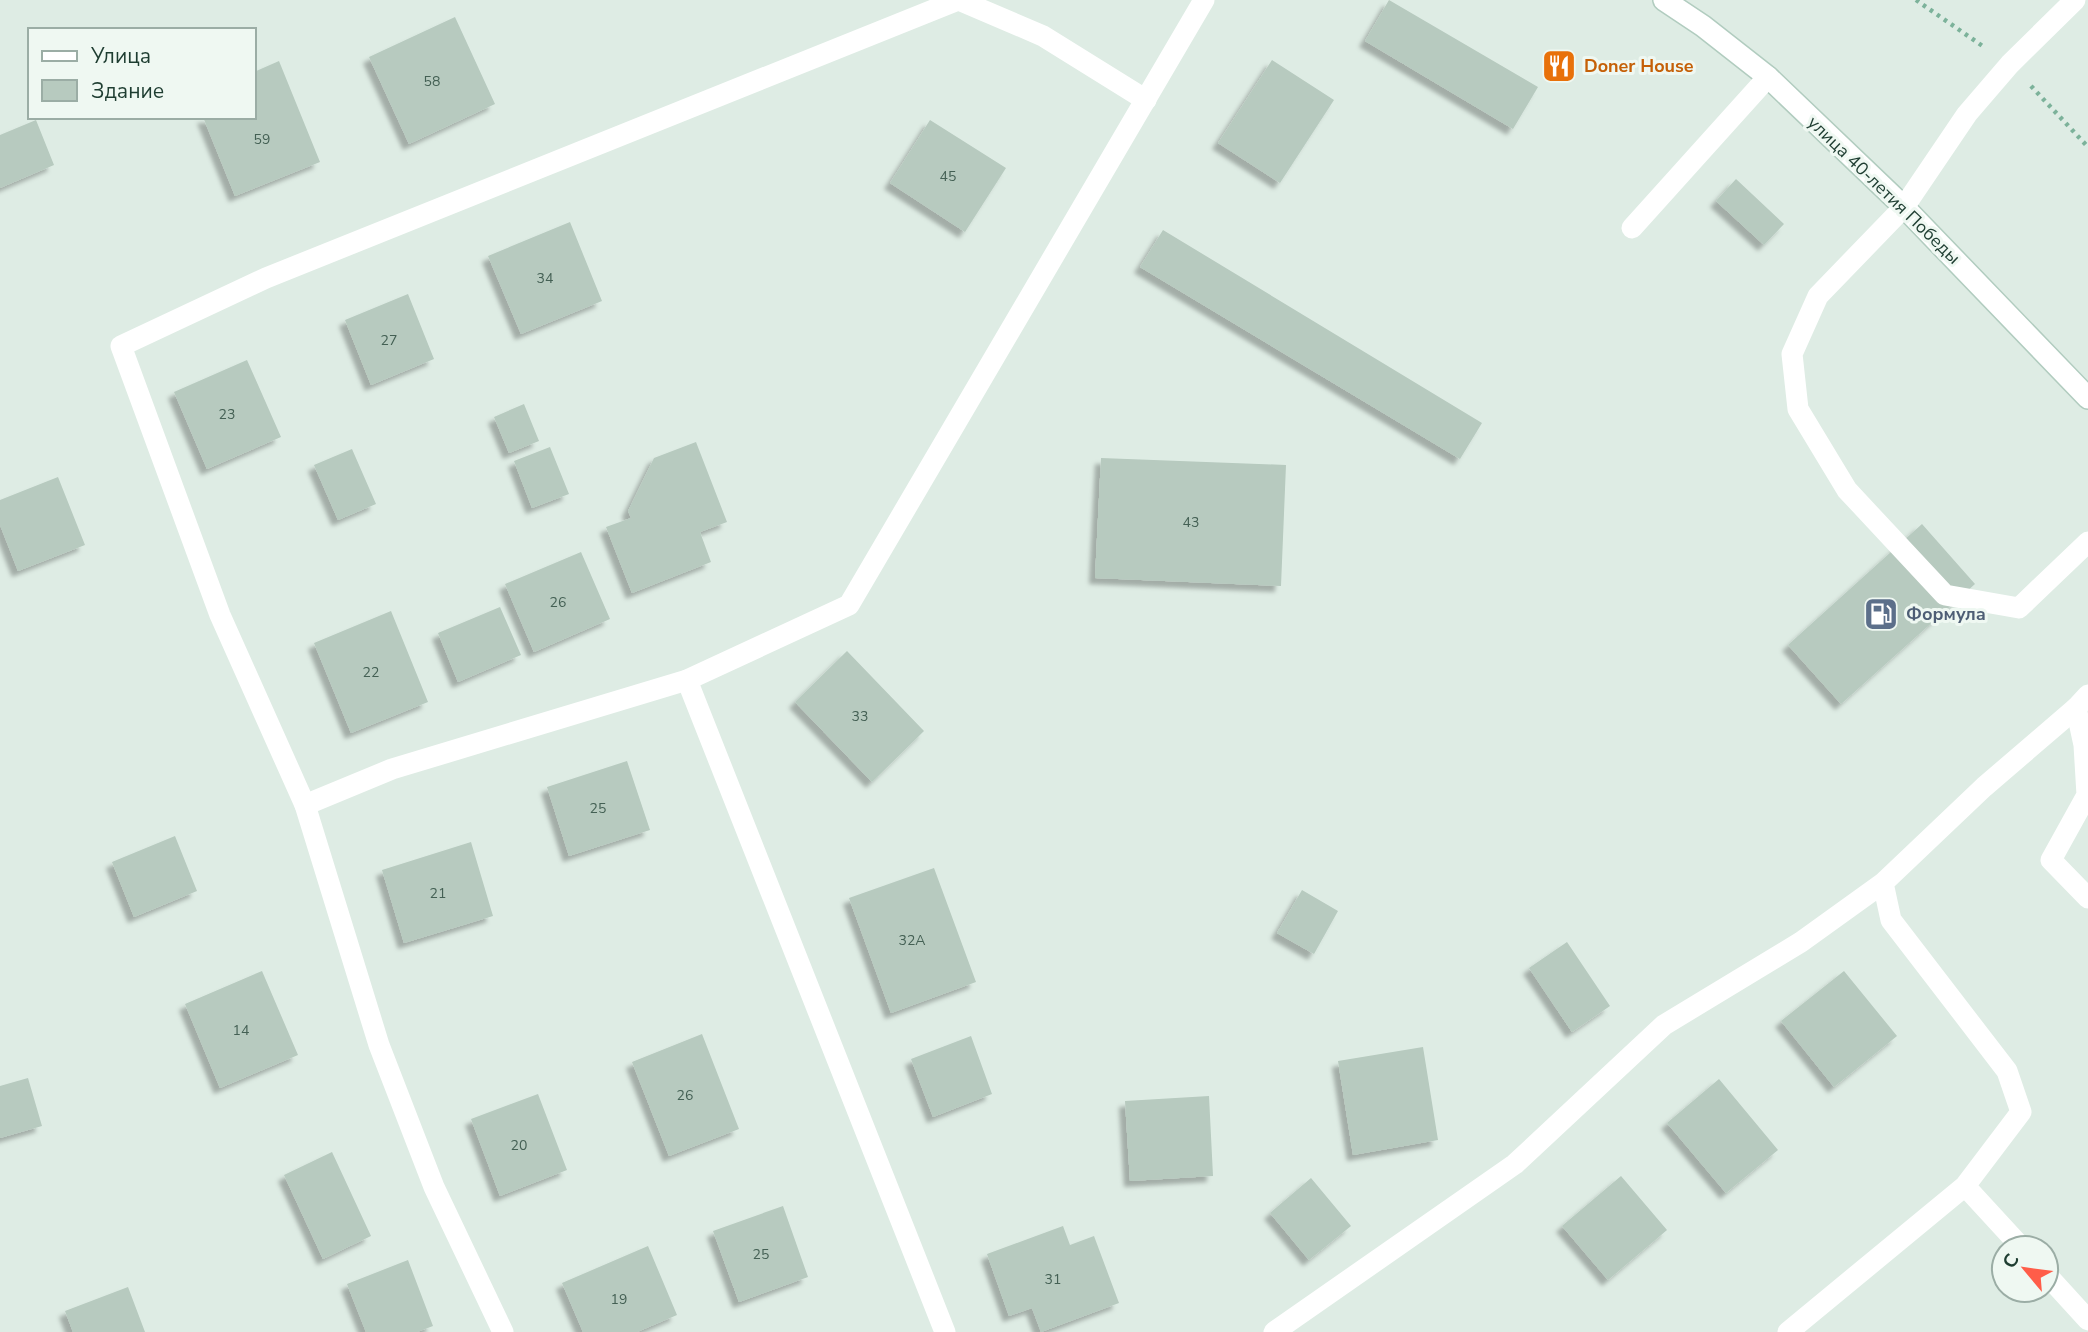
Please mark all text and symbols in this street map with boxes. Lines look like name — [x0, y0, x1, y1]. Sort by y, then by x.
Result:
legend — [28, 28, 256, 119]
text: Улица — [90, 42, 151, 70]
restaurant icon: Doner House — [1540, 47, 1578, 85]
place label: Doner House — [1584, 54, 1694, 78]
house number: 58 — [424, 72, 440, 91]
text: Здание — [91, 77, 164, 105]
street label: улица 40-летия Победы — [1802, 111, 1966, 269]
house number: 59 — [254, 130, 270, 149]
house number: 45 — [940, 167, 956, 186]
house number: 34 — [537, 269, 553, 288]
house number: 27 — [381, 331, 397, 350]
house number: 23 — [219, 405, 235, 424]
house number: 43 — [1183, 513, 1199, 532]
house number: 26 — [550, 593, 566, 612]
fuel station icon: Формула — [1862, 595, 1900, 633]
place label: Формула — [1906, 602, 1986, 626]
house number: 22 — [363, 663, 379, 682]
house number: 33 — [852, 707, 868, 726]
house number: 25 — [590, 799, 606, 818]
house number: 21 — [430, 884, 446, 903]
house number: 32А — [898, 931, 926, 950]
house number: 14 — [233, 1021, 249, 1040]
house number: 26 — [677, 1086, 693, 1105]
house number: 20 — [511, 1136, 527, 1155]
north arrow — [1990, 1234, 2060, 1304]
house number: 25 — [753, 1245, 769, 1264]
text: С — [1997, 1249, 2026, 1273]
house number: 31 — [1045, 1270, 1061, 1289]
house number: 19 — [611, 1290, 627, 1309]

